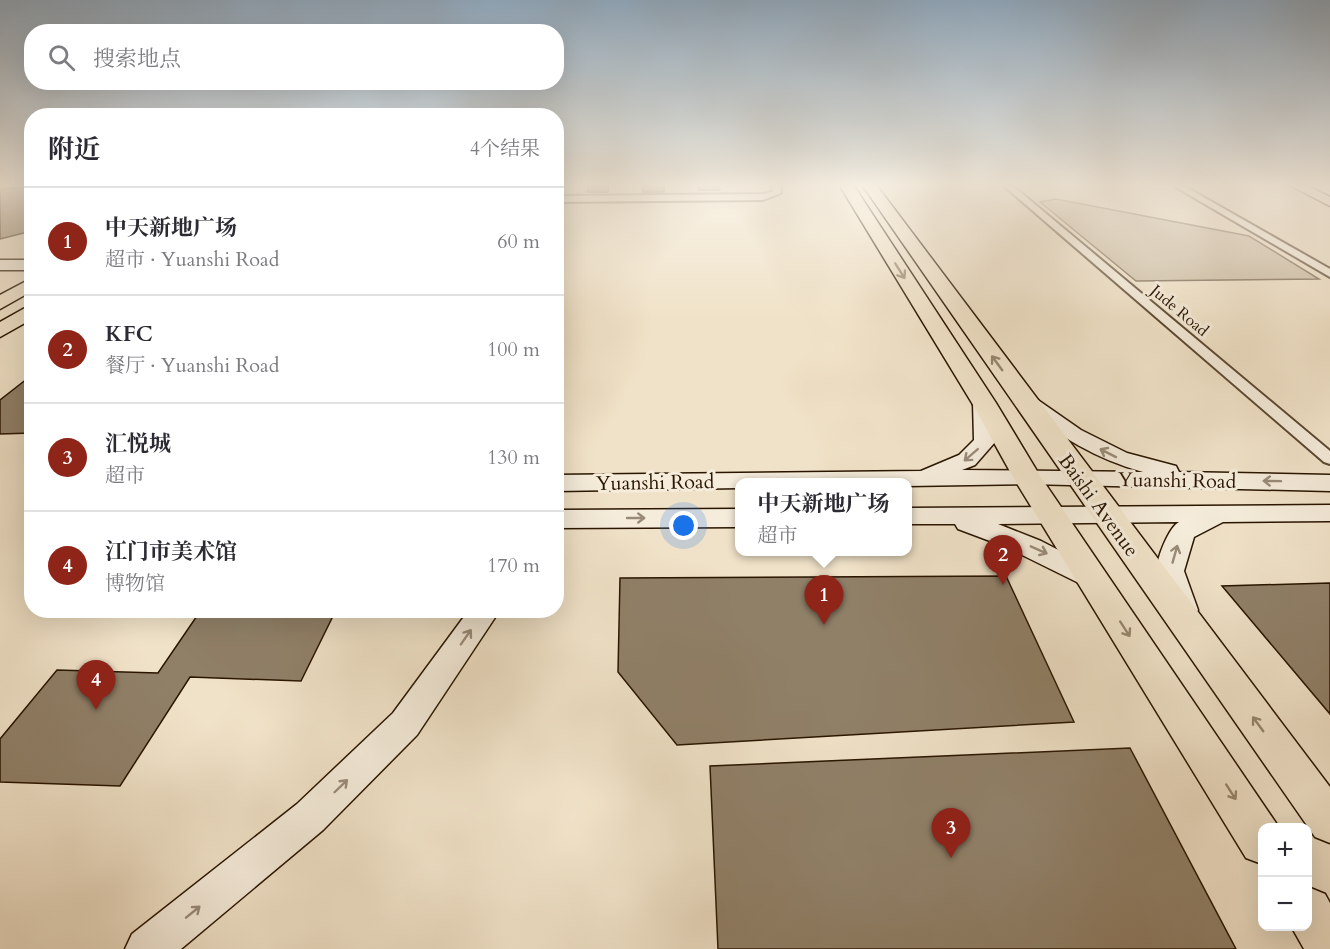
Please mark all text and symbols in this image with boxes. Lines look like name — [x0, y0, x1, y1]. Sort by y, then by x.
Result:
search box — [24, 24, 564, 90]
icon: search — [45, 41, 78, 74]
text: 搜索地点 — [93, 44, 181, 74]
text: 附近 — [48, 132, 100, 167]
text: 4个结果 — [470, 135, 540, 162]
text: 中天新地广场 — [105, 213, 237, 243]
text: 1 — [62, 228, 73, 255]
text: 60 m — [497, 228, 540, 255]
text: 超市 · Yuanshi Road — [105, 246, 279, 273]
one-way arrow — [895, 262, 907, 279]
street label: Jude Road — [1144, 279, 1213, 342]
text: KFC — [105, 319, 153, 349]
text: 2 — [62, 336, 73, 363]
text: 100 m — [487, 336, 540, 363]
text: 餐厅 · Yuanshi Road — [105, 352, 279, 379]
one-way arrow — [991, 356, 1003, 372]
text: 汇悦城 — [105, 429, 171, 459]
text: 3 — [62, 444, 73, 471]
text: 130 m — [487, 444, 540, 471]
one-way arrow — [1100, 446, 1118, 458]
one-way arrow — [963, 447, 979, 461]
street label: Baishi Avenue — [1052, 448, 1145, 562]
text: 超市 — [105, 462, 145, 489]
street label: Yuanshi Road — [1118, 466, 1237, 495]
street label: Yuanshi Road — [596, 468, 715, 497]
one-way arrow — [1262, 476, 1282, 487]
popup — [735, 478, 912, 556]
text: 中天新地广场 — [757, 489, 890, 519]
your location — [669, 511, 698, 540]
one-way arrow — [625, 512, 645, 524]
text: 超市 — [757, 522, 797, 549]
pin: 2 — [984, 536, 1022, 585]
text: 江门市美术馆 — [105, 537, 237, 567]
one-way arrow — [1029, 545, 1047, 557]
one-way arrow — [1170, 545, 1181, 564]
text: 4 — [62, 552, 73, 579]
text: 170 m — [487, 552, 540, 579]
text: 博物馆 — [105, 570, 165, 597]
pin: 1 — [804, 576, 844, 625]
one-way arrow — [1119, 620, 1131, 637]
one-way arrow — [460, 630, 473, 646]
pin: 4 — [76, 660, 116, 710]
one-way arrow — [1252, 716, 1265, 732]
one-way arrow — [334, 779, 349, 794]
one-way arrow — [1224, 784, 1237, 801]
pin: 3 — [932, 808, 970, 858]
map controls — [1258, 823, 1312, 931]
button: + — [1258, 823, 1312, 877]
button: − — [1258, 877, 1312, 931]
one-way arrow — [185, 906, 201, 919]

